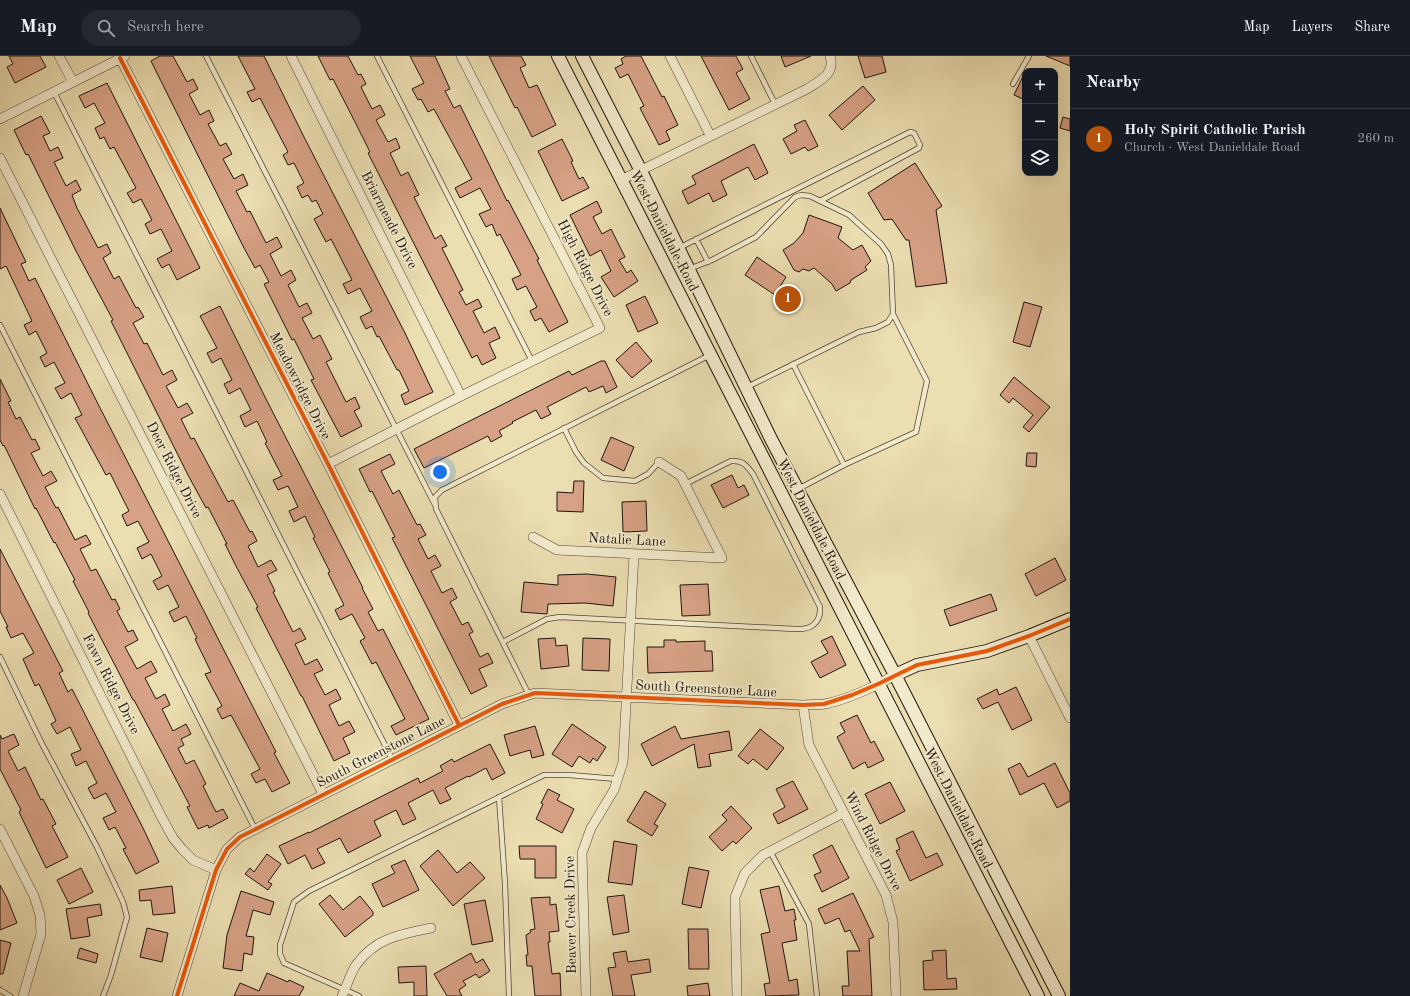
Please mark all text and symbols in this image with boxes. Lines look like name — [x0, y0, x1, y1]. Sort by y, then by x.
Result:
search box — [81, 10, 361, 46]
icon: search — [95, 17, 117, 39]
text: Map — [20, 18, 57, 37]
text: Search here — [127, 20, 204, 35]
text: Map — [1244, 20, 1270, 34]
text: Layers — [1292, 20, 1333, 34]
text: Share — [1355, 20, 1390, 34]
map controls — [1022, 68, 1058, 176]
button: + — [1022, 68, 1058, 104]
text: Nearby — [1086, 74, 1141, 91]
button: − — [1022, 104, 1058, 140]
text: Holy Spirit Catholic Parish — [1124, 123, 1306, 138]
text: 1 — [1095, 132, 1103, 145]
text: 260 m — [1357, 132, 1394, 145]
button: layers — [1022, 140, 1058, 176]
text: Church · West Danieldale Road — [1124, 141, 1300, 154]
street label: West Danieldale Road — [627, 168, 701, 294]
street label: Briarmeade Drive — [358, 169, 420, 271]
street label: High Ridge Drive — [555, 217, 615, 319]
pin: 1 — [775, 284, 801, 314]
street label: Meadowridge Drive — [267, 330, 333, 442]
street label: Deer Ridge Drive — [144, 420, 204, 520]
street label: West Danieldale Road — [774, 456, 848, 582]
your location — [430, 462, 450, 482]
street label: Natalie Lane — [588, 531, 666, 549]
street label: Fawn Ridge Drive — [80, 632, 142, 736]
street label: South Greenstone Lane — [635, 678, 777, 700]
street label: South Greenstone Lane — [315, 714, 447, 790]
street label: West Danieldale Road — [921, 745, 995, 871]
street label: Wind Ridge Drive — [842, 789, 904, 893]
street label: Beaver Creek Drive — [563, 856, 579, 974]

